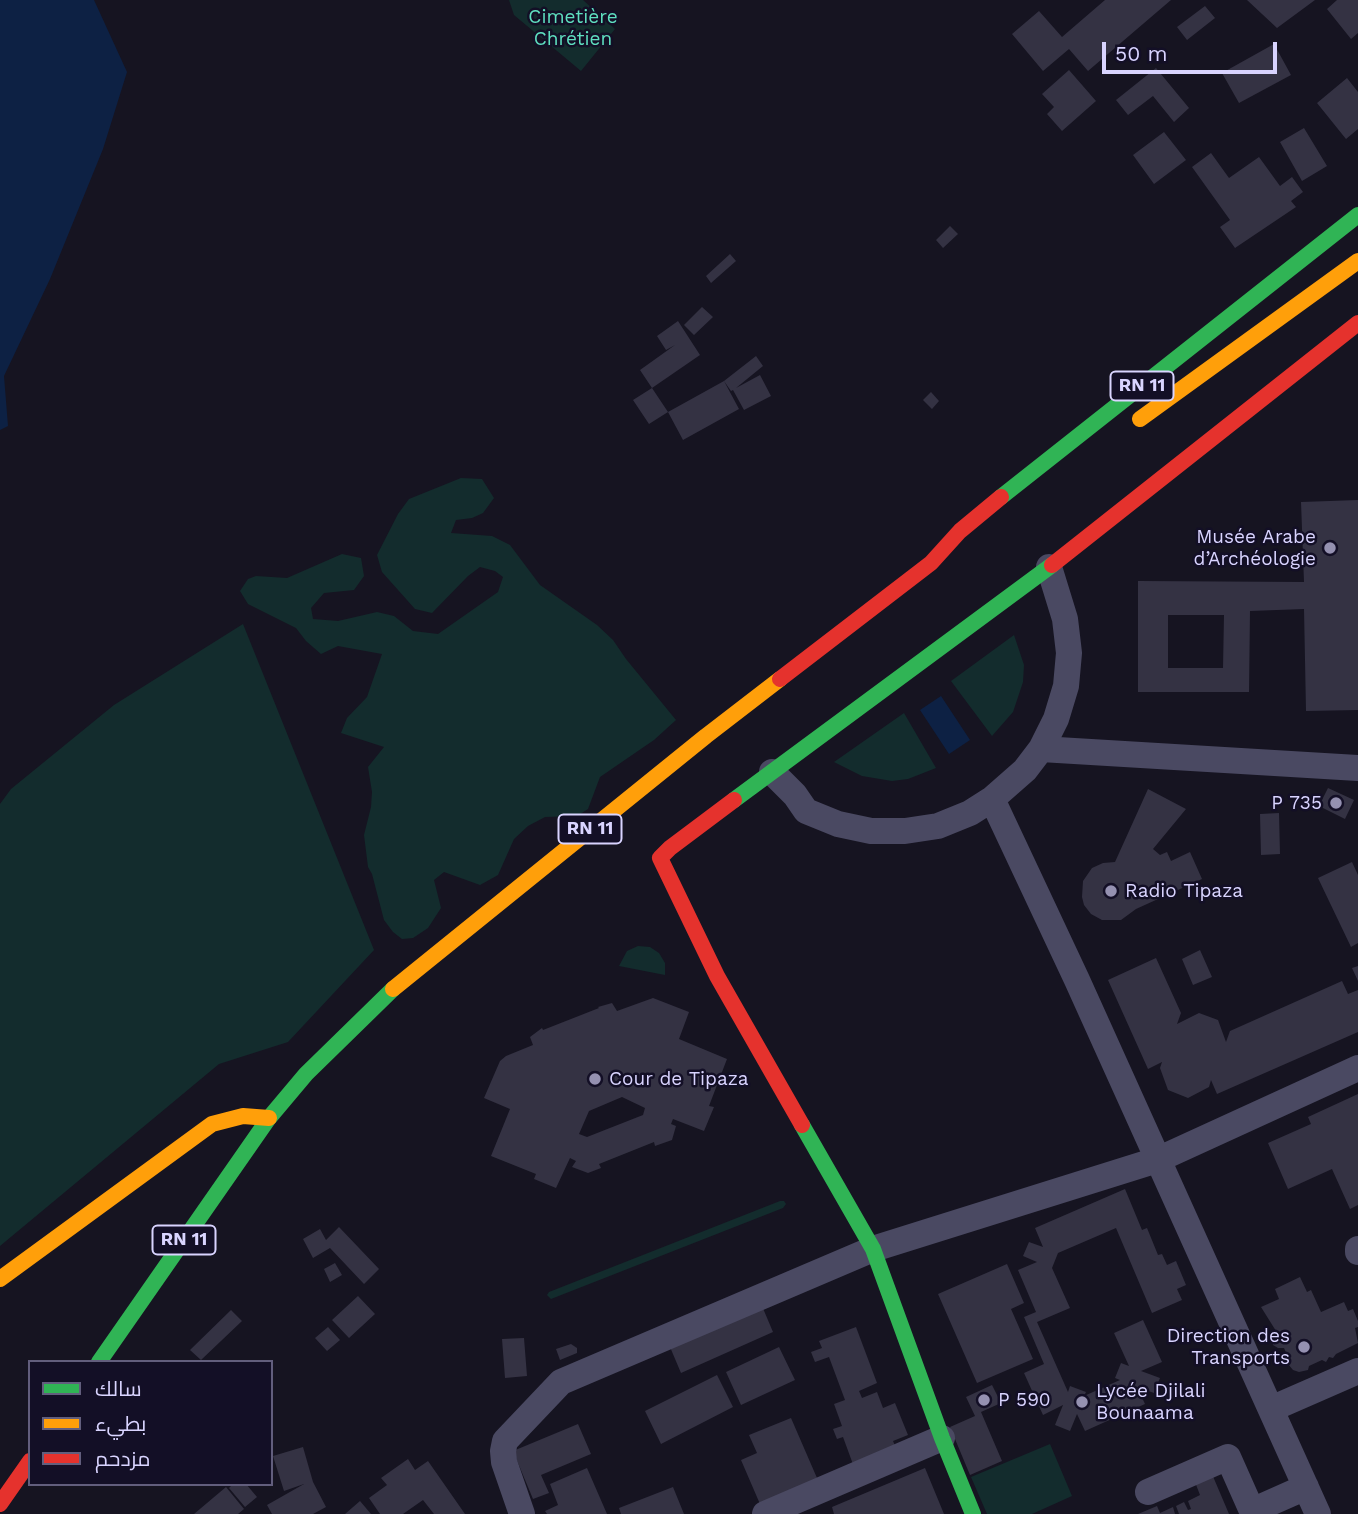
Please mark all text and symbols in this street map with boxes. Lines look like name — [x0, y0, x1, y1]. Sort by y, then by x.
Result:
park label: Cimetière Chrétien — [528, 6, 618, 50]
scale bar — [1106, 28, 1281, 72]
text: 50 m — [1115, 41, 1167, 66]
road number: RN 11 — [1110, 372, 1174, 400]
place label: Musée Arabe d’Archéologie — [1194, 526, 1316, 570]
marker: Musée Arabe d’Archéologie — [1322, 540, 1338, 556]
place label: P 735 — [1271, 792, 1322, 814]
marker: P 735 — [1328, 795, 1344, 811]
road number: RN 11 — [558, 814, 622, 844]
place label: Radio Tipaza — [1125, 880, 1243, 902]
marker: Radio Tipaza — [1103, 883, 1119, 899]
place label: Cour de Tipaza — [609, 1068, 749, 1090]
marker: Cour de Tipaza — [587, 1071, 603, 1087]
road number: RN 11 — [152, 1226, 216, 1254]
place label: Direction des Transports — [1167, 1325, 1290, 1369]
marker: Direction des Transports — [1296, 1339, 1312, 1355]
legend — [28, 1360, 273, 1486]
text: سالك — [95, 1376, 142, 1401]
place label: Lycée Djilali Bounaama — [1096, 1380, 1206, 1424]
place label: P 590 — [998, 1389, 1051, 1411]
marker: P 590 — [976, 1392, 992, 1408]
marker: Lycée Djilali Bounaama — [1074, 1394, 1090, 1410]
text: بطيء — [95, 1411, 146, 1436]
text: مزدحم — [95, 1446, 150, 1471]

